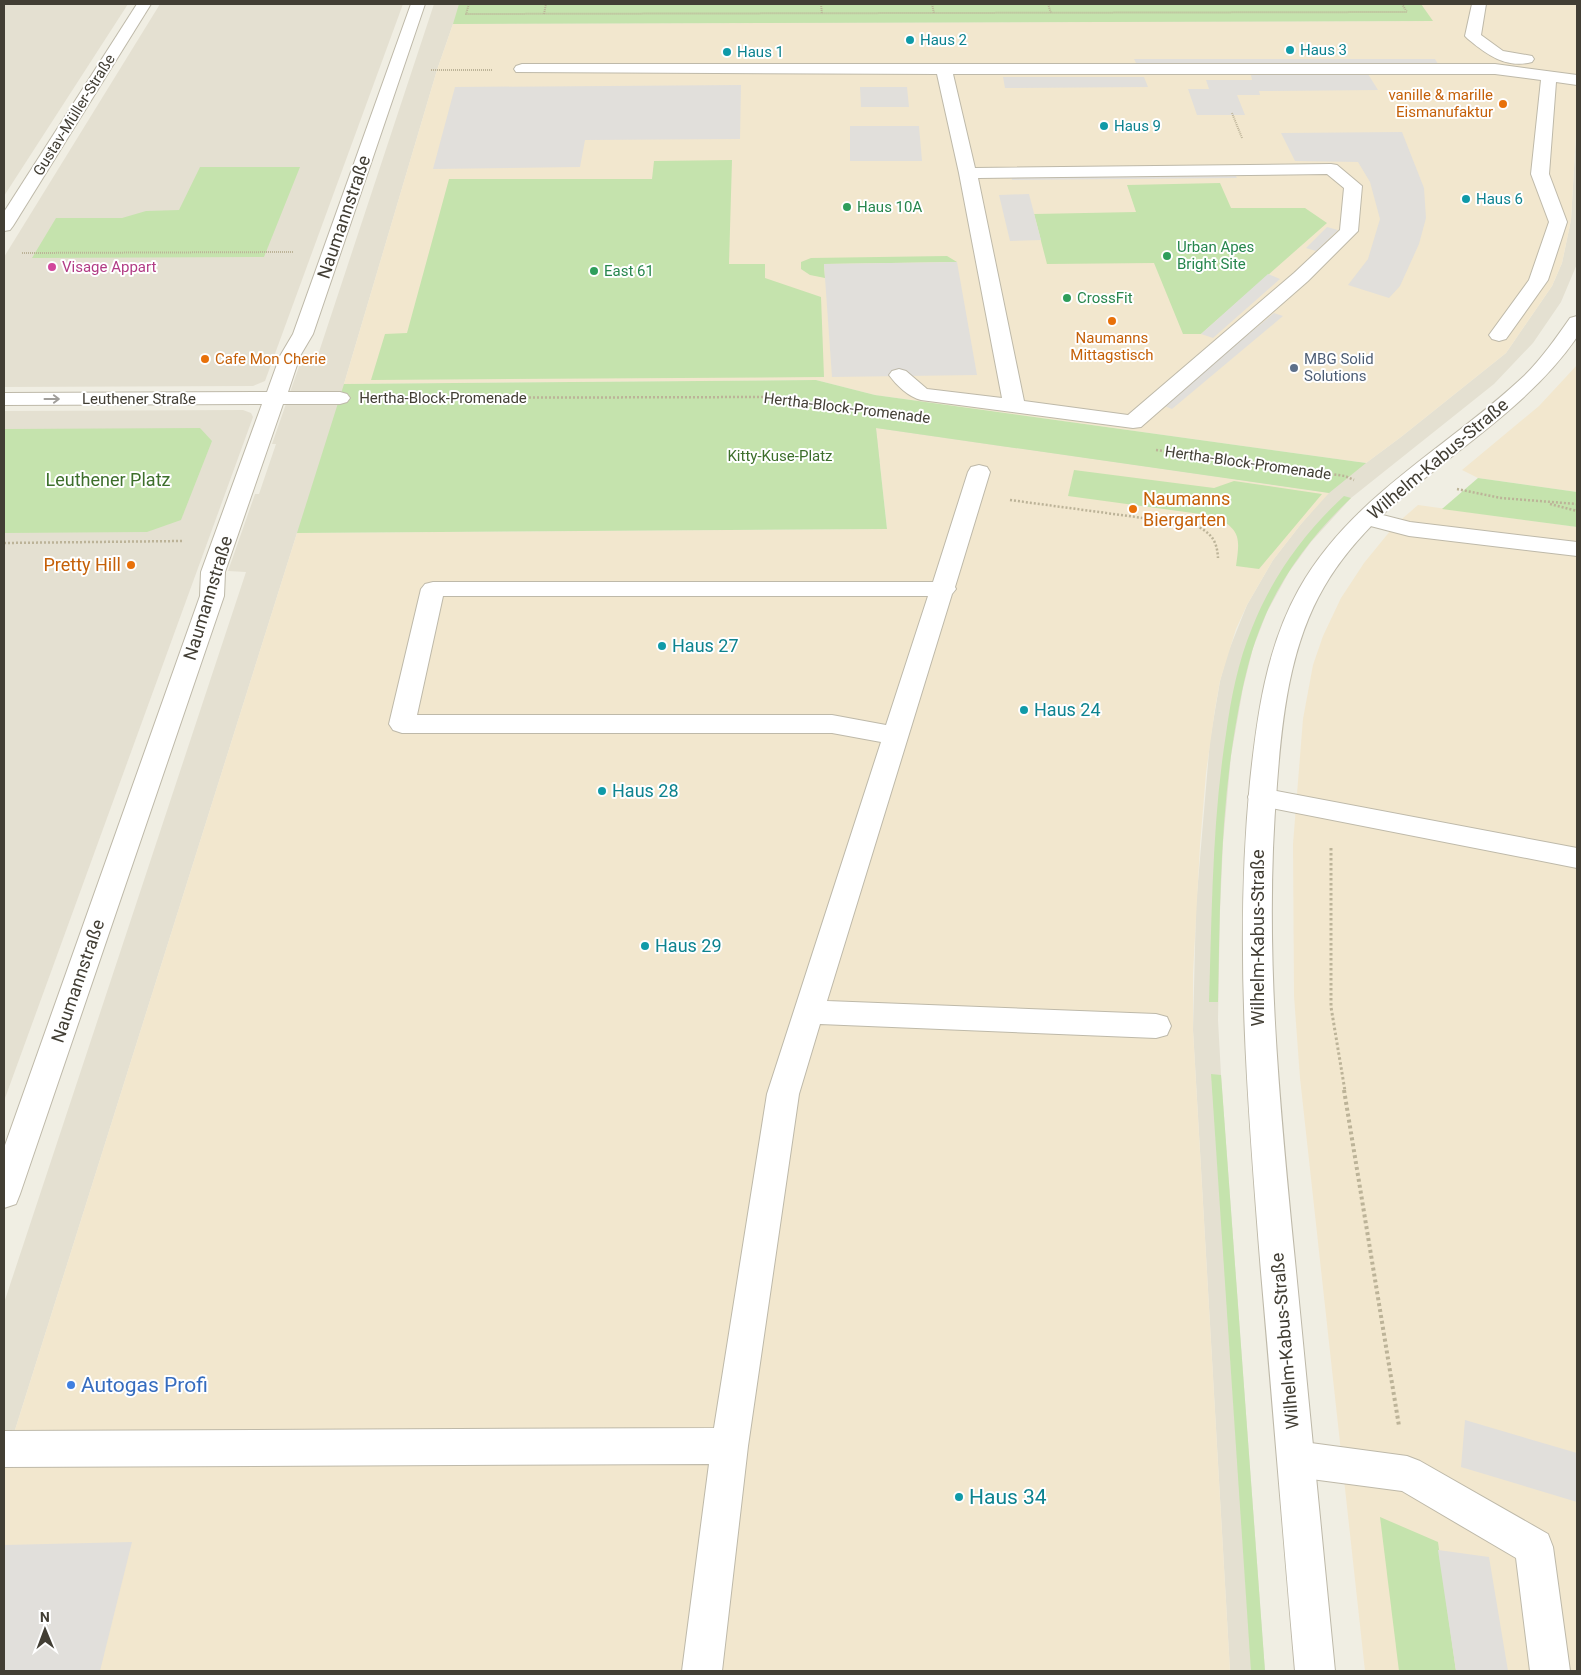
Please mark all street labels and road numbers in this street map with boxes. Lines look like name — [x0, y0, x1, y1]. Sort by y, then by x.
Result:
street label: Gustav-Müller-Straße — [29, 51, 119, 179]
street label: Naumannstraße — [313, 152, 374, 281]
street label: Hertha-Block-Promenade — [359, 389, 527, 407]
street label: Hertha-Block-Promenade — [763, 389, 931, 427]
street label: Leuthener Straße — [82, 390, 196, 408]
street label: Wilhelm-Kabus-Straße — [1363, 394, 1512, 524]
street label: Hertha-Block-Promenade — [1164, 442, 1332, 484]
street label: Naumannstraße — [179, 533, 236, 663]
street label: Wilhelm-Kabus-Straße — [1247, 849, 1268, 1027]
street label: Naumannstraße — [47, 916, 108, 1045]
street label: Wilhelm-Kabus-Straße — [1266, 1252, 1303, 1430]

